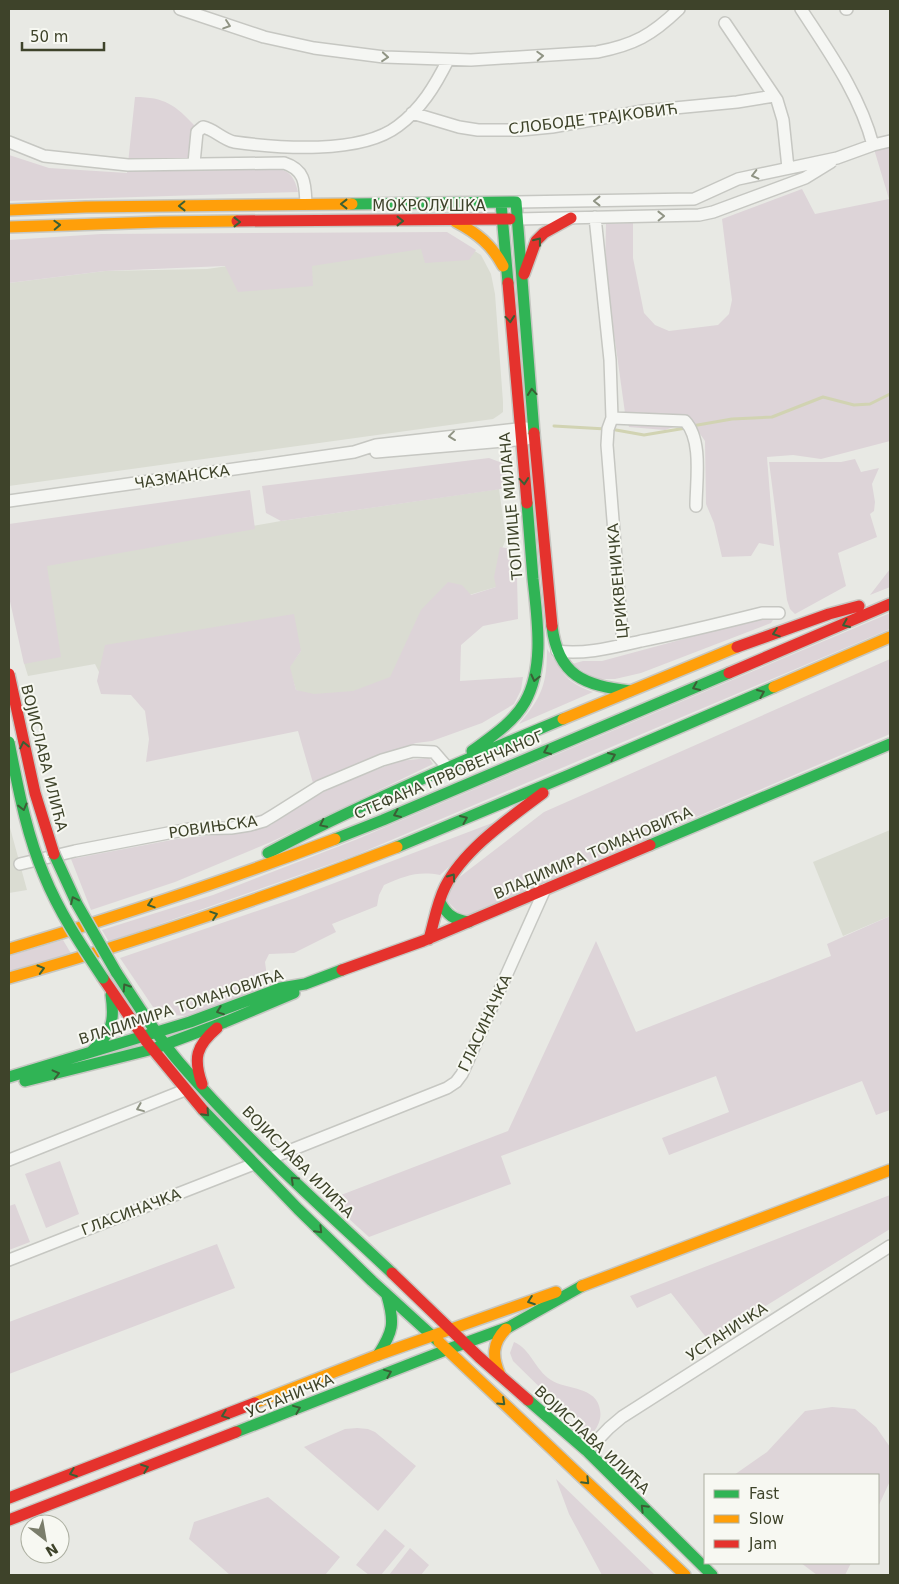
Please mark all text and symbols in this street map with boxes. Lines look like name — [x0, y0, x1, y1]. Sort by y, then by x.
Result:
one-way arrow — [222, 19, 230, 29]
scale bar — [22, 20, 105, 52]
text: 50 m — [30, 28, 68, 46]
one-way arrow — [536, 50, 544, 61]
one-way arrow — [382, 51, 390, 62]
street label: СЛОБОДЕ ТРАЈКОВИЋ — [507, 100, 679, 138]
one-way arrow — [750, 169, 759, 180]
one-way arrow — [593, 196, 600, 206]
street label: МОКРОЛУШКА — [372, 197, 487, 215]
one-way arrow — [340, 199, 348, 209]
one-way arrow — [178, 201, 186, 211]
one-way arrow — [658, 211, 665, 221]
one-way arrow — [396, 216, 404, 226]
one-way arrow — [234, 217, 242, 227]
one-way arrow — [54, 220, 62, 231]
one-way arrow — [533, 238, 541, 247]
one-way arrow — [504, 315, 515, 323]
one-way arrow — [527, 387, 538, 395]
one-way arrow — [448, 430, 456, 440]
street label: ТОПЛИЦЕ МИЛАНА — [496, 431, 526, 581]
street label: ЧАЗМАНСКА — [133, 461, 232, 493]
one-way arrow — [518, 477, 529, 485]
street label: ЦРИКВЕНИЧКА — [604, 522, 632, 640]
one-way arrow — [842, 617, 851, 628]
one-way arrow — [773, 627, 781, 637]
one-way arrow — [530, 674, 541, 683]
one-way arrow — [692, 681, 701, 692]
street label: ВОЈИСЛАВА ИЛИЋА — [17, 683, 71, 834]
one-way arrow — [756, 688, 765, 699]
street label: СТЕФАНА ПРВОВЕНЧАНОГ — [351, 727, 547, 823]
one-way arrow — [19, 741, 30, 750]
one-way arrow — [543, 745, 551, 755]
one-way arrow — [607, 752, 616, 763]
one-way arrow — [17, 802, 28, 811]
street label: ВЛАДИМИРА ТОМАНОВИЋА — [491, 803, 696, 903]
one-way arrow — [393, 808, 402, 819]
street label: РОВИЊСКА — [167, 812, 259, 842]
one-way arrow — [459, 814, 468, 825]
one-way arrow — [320, 818, 329, 828]
one-way arrow — [446, 873, 455, 882]
one-way arrow — [70, 896, 80, 905]
one-way arrow — [147, 899, 156, 909]
one-way arrow — [209, 911, 218, 921]
one-way arrow — [37, 965, 45, 975]
street label: ВЛАДИМИРА ТОМАНОВИЋА — [77, 965, 286, 1049]
street label: ГЛАСИНАЧКА — [455, 971, 516, 1074]
one-way arrow — [123, 984, 132, 993]
one-way arrow — [217, 1005, 225, 1015]
one-way arrow — [52, 1069, 60, 1079]
one-way arrow — [136, 1102, 145, 1112]
street label: ВОЈИСЛАВА ИЛИЋА — [238, 1102, 358, 1222]
one-way arrow — [200, 1107, 209, 1116]
one-way arrow — [290, 1177, 299, 1186]
street label: ГЛАСИНАЧКА — [79, 1184, 184, 1239]
one-way arrow — [314, 1224, 323, 1233]
one-way arrow — [527, 1295, 535, 1305]
street label: УСТАНИЧКА — [683, 1299, 771, 1365]
one-way arrow — [383, 1369, 392, 1379]
street label: УСТАНИЧКА — [244, 1370, 337, 1422]
street label: ВОЈИСЛАВА ИЛИЋА — [531, 1382, 654, 1499]
one-way arrow — [496, 1396, 505, 1405]
one-way arrow — [292, 1405, 301, 1416]
one-way arrow — [221, 1409, 230, 1419]
one-way arrow — [140, 1464, 149, 1474]
one-way arrow — [70, 1468, 78, 1478]
legend — [704, 1474, 879, 1564]
one-way arrow — [580, 1475, 589, 1484]
text: Fast — [749, 1485, 779, 1503]
one-way arrow — [641, 1505, 650, 1514]
text: Slow — [749, 1510, 784, 1528]
north arrow — [20, 1514, 70, 1564]
text: Jam — [748, 1535, 777, 1553]
text: N — [43, 1540, 61, 1560]

